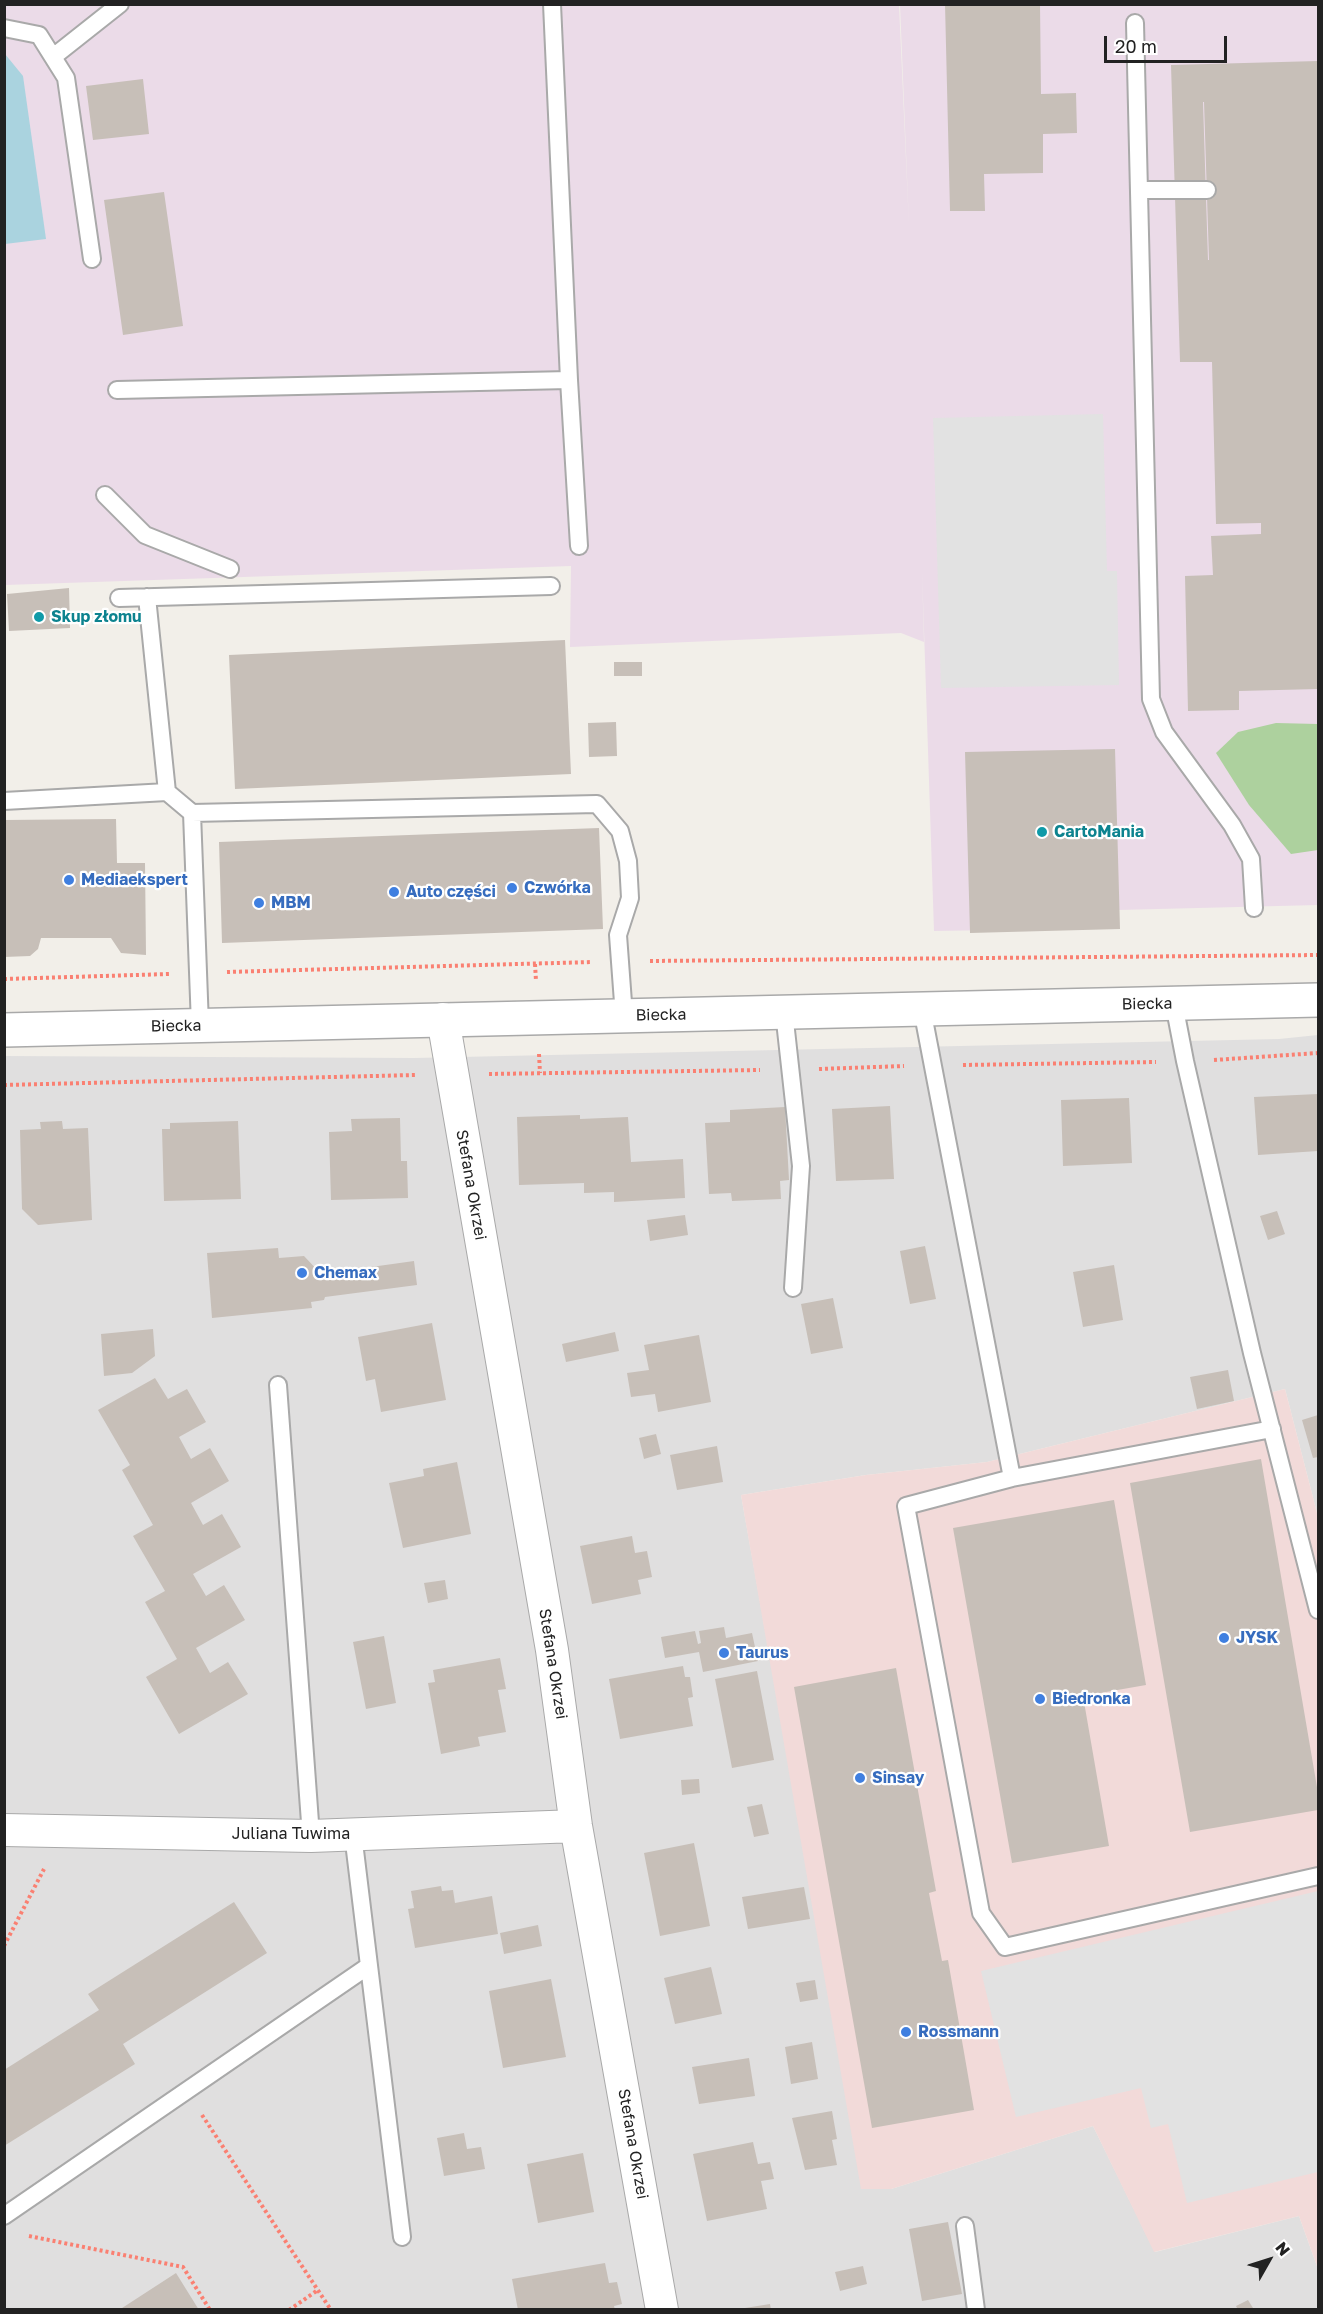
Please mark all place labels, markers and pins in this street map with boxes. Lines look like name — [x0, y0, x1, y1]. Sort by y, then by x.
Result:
place label: Skup złomu — [51, 607, 142, 627]
marker: Skup złomu — [32, 610, 46, 624]
place label: CartoMania — [1054, 822, 1144, 842]
marker: CartoMania — [1035, 825, 1049, 839]
place label: Mediaekspert — [81, 870, 188, 890]
marker: Mediaekspert — [62, 873, 76, 887]
place label: Czwórka — [524, 878, 591, 898]
marker: Czwórka — [505, 881, 519, 895]
place label: Auto części — [406, 882, 496, 902]
marker: Auto części — [387, 885, 401, 899]
place label: MBM — [271, 893, 311, 913]
marker: MBM — [252, 896, 266, 910]
place label: Chemax — [314, 1263, 377, 1283]
marker: Chemax — [295, 1266, 309, 1280]
place label: JYSK — [1236, 1628, 1278, 1648]
marker: JYSK — [1217, 1631, 1231, 1645]
place label: Taurus — [736, 1643, 789, 1663]
marker: Taurus — [717, 1646, 731, 1660]
place label: Biedronka — [1052, 1689, 1131, 1709]
marker: Biedronka — [1033, 1692, 1047, 1706]
place label: Sinsay — [872, 1768, 924, 1788]
marker: Sinsay — [853, 1771, 867, 1785]
place label: Rossmann — [918, 2022, 999, 2042]
marker: Rossmann — [899, 2025, 913, 2039]

